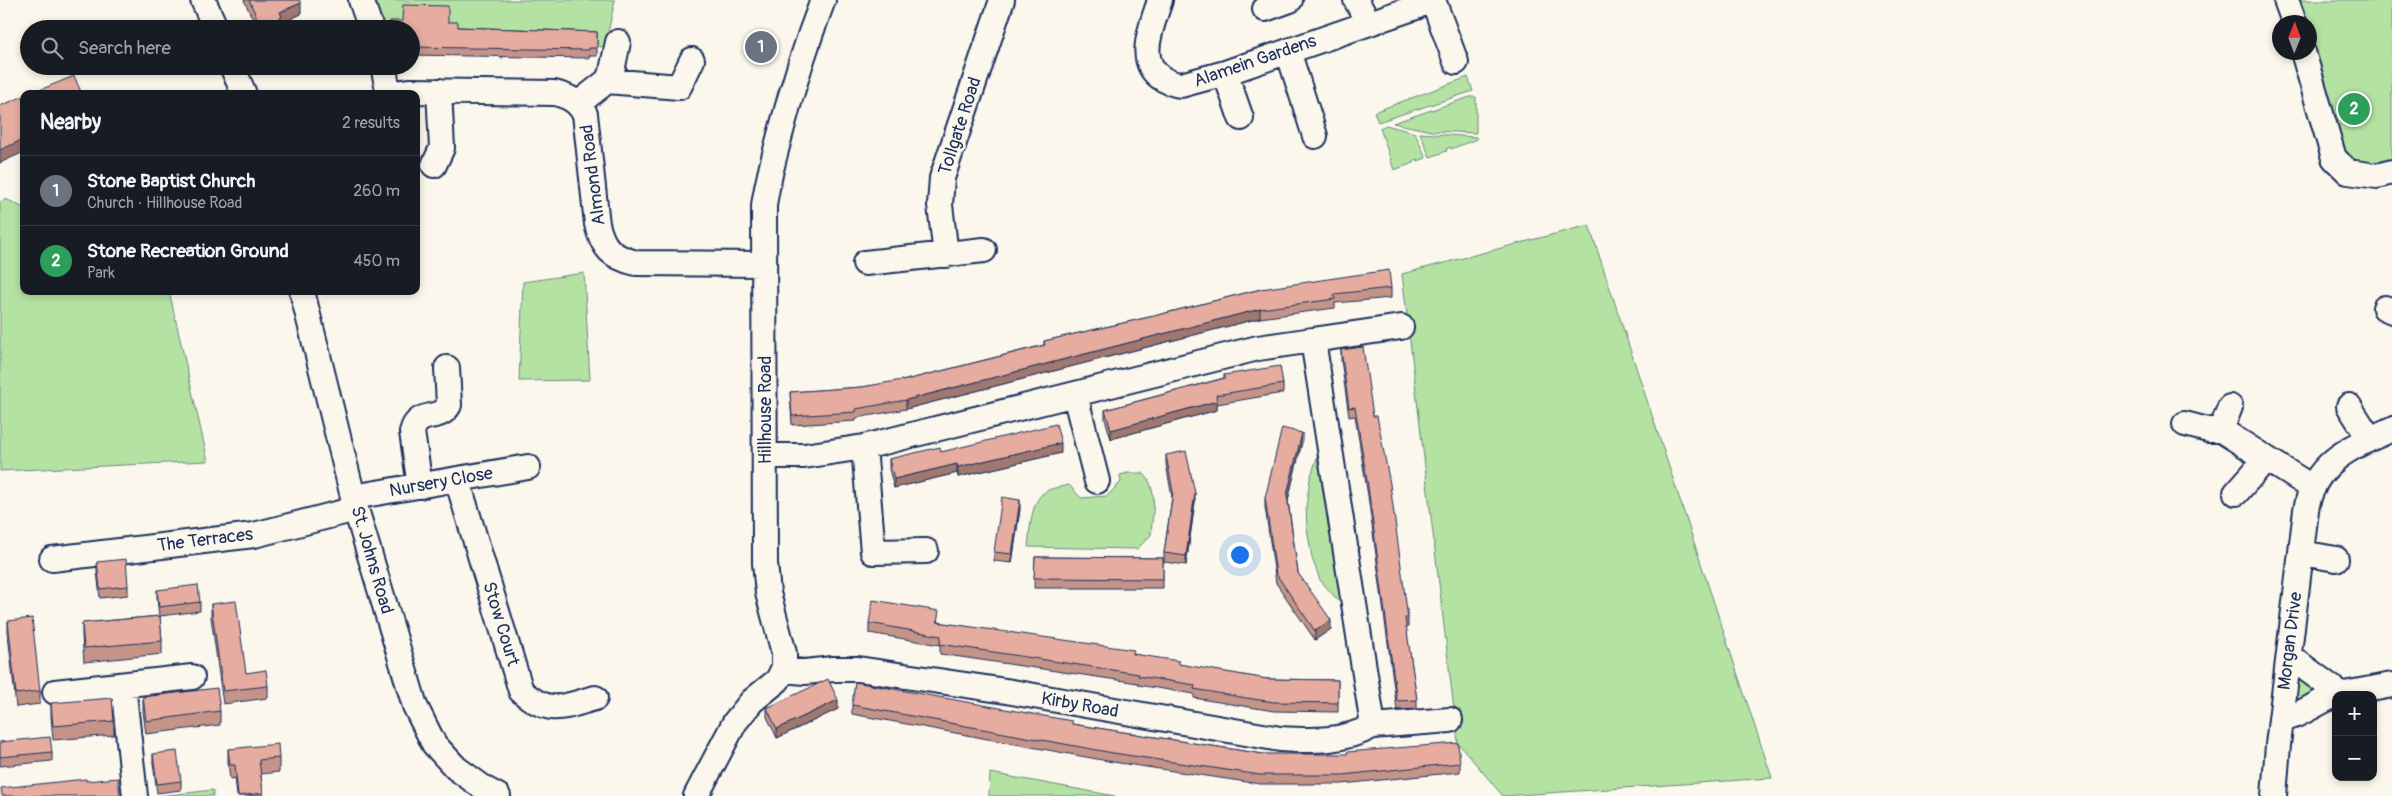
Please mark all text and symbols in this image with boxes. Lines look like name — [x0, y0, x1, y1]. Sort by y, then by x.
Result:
north arrow — [2272, 15, 2317, 60]
search box — [20, 20, 420, 75]
pin: 1 — [745, 28, 777, 66]
street label: Alamein Gardens — [1191, 29, 1319, 93]
icon: search — [38, 34, 66, 62]
text: Search here — [78, 36, 171, 60]
street label: Tollgate Road — [933, 74, 987, 178]
pin: 2 — [2338, 90, 2370, 128]
text: Nearby — [40, 109, 101, 136]
text: 2 results — [342, 113, 400, 133]
street label: Almond Road — [575, 123, 611, 227]
text: Stone Baptist Church — [87, 169, 255, 193]
text: 1 — [53, 181, 59, 201]
text: 260 m — [353, 181, 400, 201]
text: Church · Hillhouse Road — [87, 193, 242, 213]
text: Stone Recreation Ground — [87, 239, 289, 263]
text: 2 — [52, 251, 60, 271]
text: 450 m — [353, 251, 400, 271]
text: Park — [87, 263, 115, 283]
street label: Hillhouse Road — [754, 356, 777, 464]
street label: Nursery Close — [388, 462, 495, 502]
street label: St. Johns Road — [346, 503, 398, 617]
street label: The Terraces — [156, 523, 254, 557]
your location — [1227, 542, 1253, 568]
street label: Stow Court — [477, 579, 525, 670]
street label: Morgan Drive — [2273, 591, 2307, 691]
street label: Kirby Road — [1039, 687, 1121, 723]
map controls — [2332, 691, 2377, 781]
button: + — [2332, 691, 2377, 736]
button: − — [2332, 736, 2377, 781]

